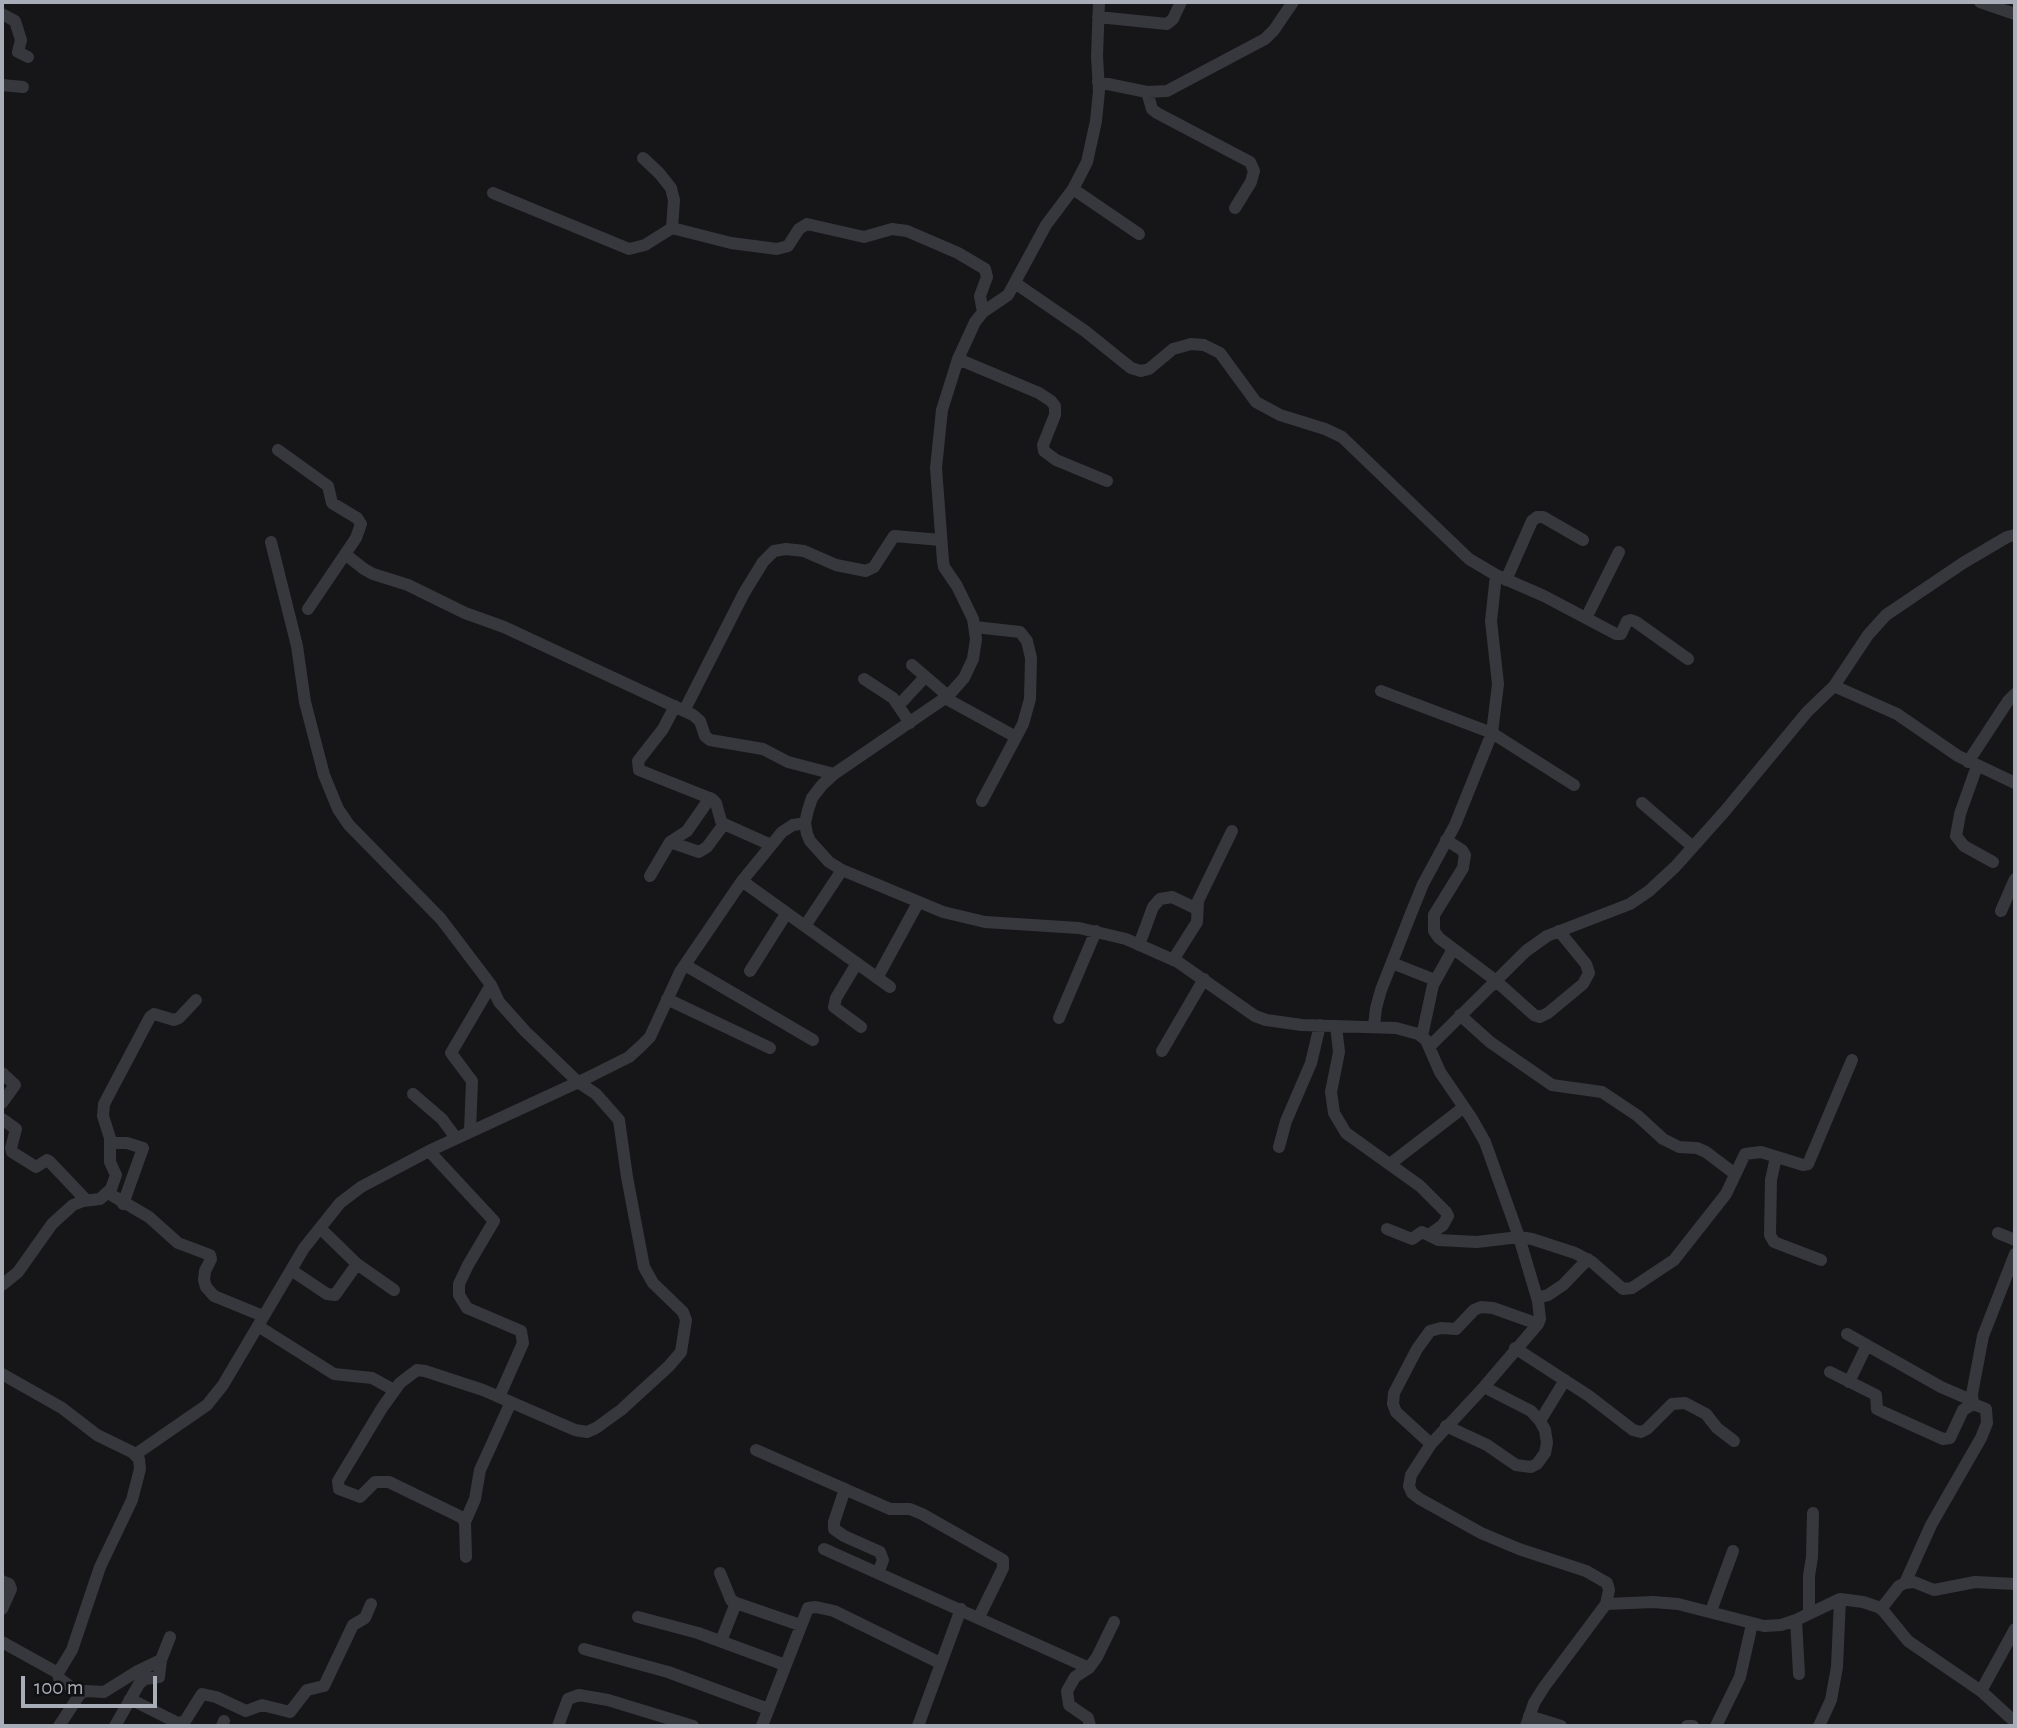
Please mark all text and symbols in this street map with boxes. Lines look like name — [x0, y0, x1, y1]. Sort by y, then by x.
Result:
scale bar — [24, 1662, 161, 1706]
text: 100 m — [34, 1677, 84, 1698]

